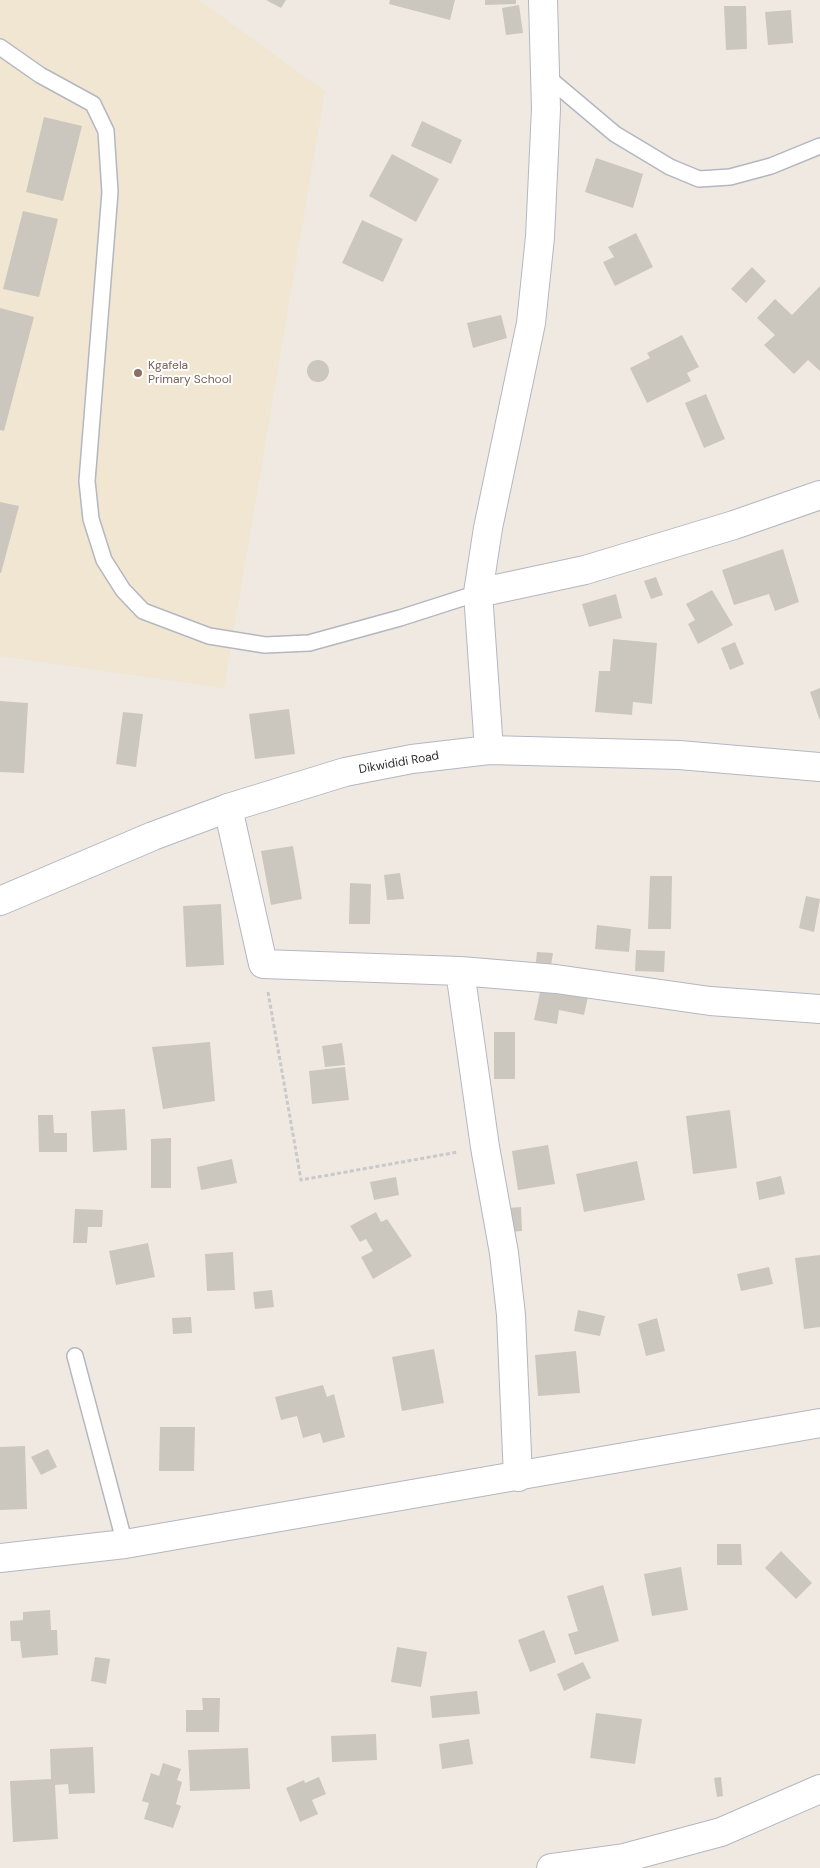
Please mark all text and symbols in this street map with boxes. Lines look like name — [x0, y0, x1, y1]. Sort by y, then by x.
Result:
place label: Kgafela Primary School — [148, 359, 231, 387]
marker: Kgafela Primary School — [132, 367, 144, 379]
street label: Dikwididi Road — [358, 749, 440, 777]

